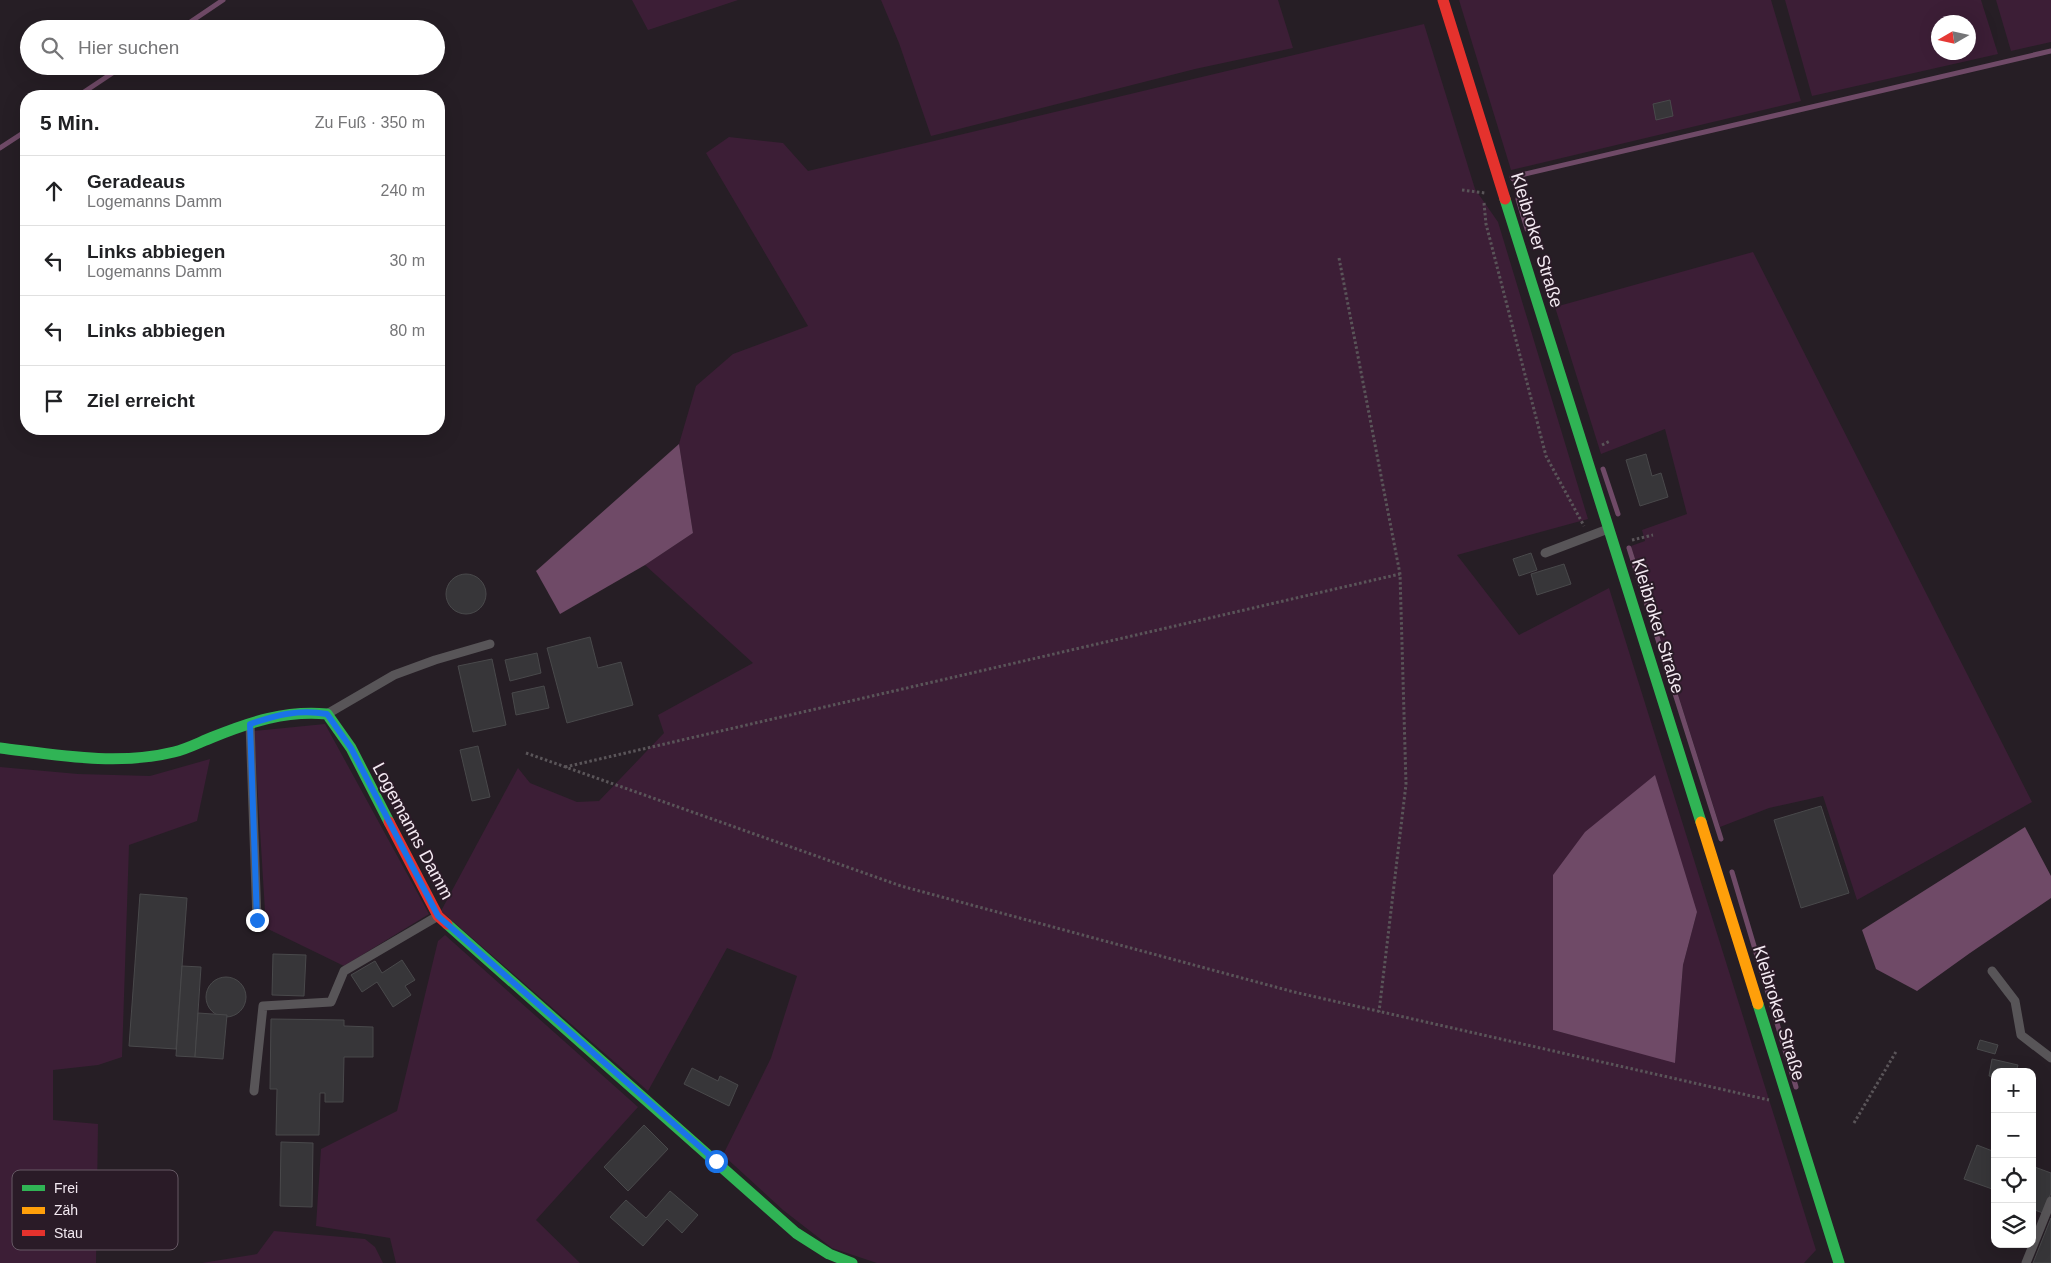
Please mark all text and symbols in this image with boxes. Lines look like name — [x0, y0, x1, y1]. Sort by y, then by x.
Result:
north arrow — [1931, 15, 1976, 60]
search box — [20, 20, 445, 75]
icon: search — [38, 34, 66, 62]
text: Hier suchen — [78, 37, 179, 58]
text: 5 Min. — [40, 111, 100, 134]
text: Zu Fuß · 350 m — [315, 114, 425, 131]
street label: Kleibroker Straße — [1507, 170, 1567, 310]
text: Geradeaus — [87, 171, 185, 192]
icon: ahead — [40, 177, 68, 205]
text: 240 m — [381, 182, 425, 199]
text: Logemanns Damm — [87, 193, 222, 210]
text: Links abbiegen — [87, 241, 225, 262]
icon: left — [40, 247, 68, 275]
text: 30 m — [389, 252, 425, 269]
text: Logemanns Damm — [87, 263, 222, 280]
icon: left — [40, 317, 68, 345]
text: Links abbiegen — [87, 320, 225, 341]
text: 80 m — [389, 322, 425, 339]
icon: arrive — [40, 387, 68, 415]
text: Ziel erreicht — [87, 390, 195, 411]
street label: Kleibroker Straße — [1628, 556, 1688, 696]
street label: Logemanns Damm — [368, 759, 458, 903]
route end — [246, 909, 269, 932]
street label: Kleibroker Straße — [1749, 943, 1809, 1083]
map controls — [1991, 1068, 2036, 1248]
button: + — [1991, 1068, 2036, 1113]
button: − — [1991, 1113, 2036, 1158]
route start — [705, 1150, 728, 1173]
button: locate — [1991, 1158, 2036, 1203]
legend — [12, 1170, 178, 1250]
text: Frei — [54, 1180, 78, 1196]
text: Zäh — [54, 1202, 78, 1218]
button: layers — [1991, 1203, 2036, 1248]
text: Stau — [54, 1225, 83, 1241]

